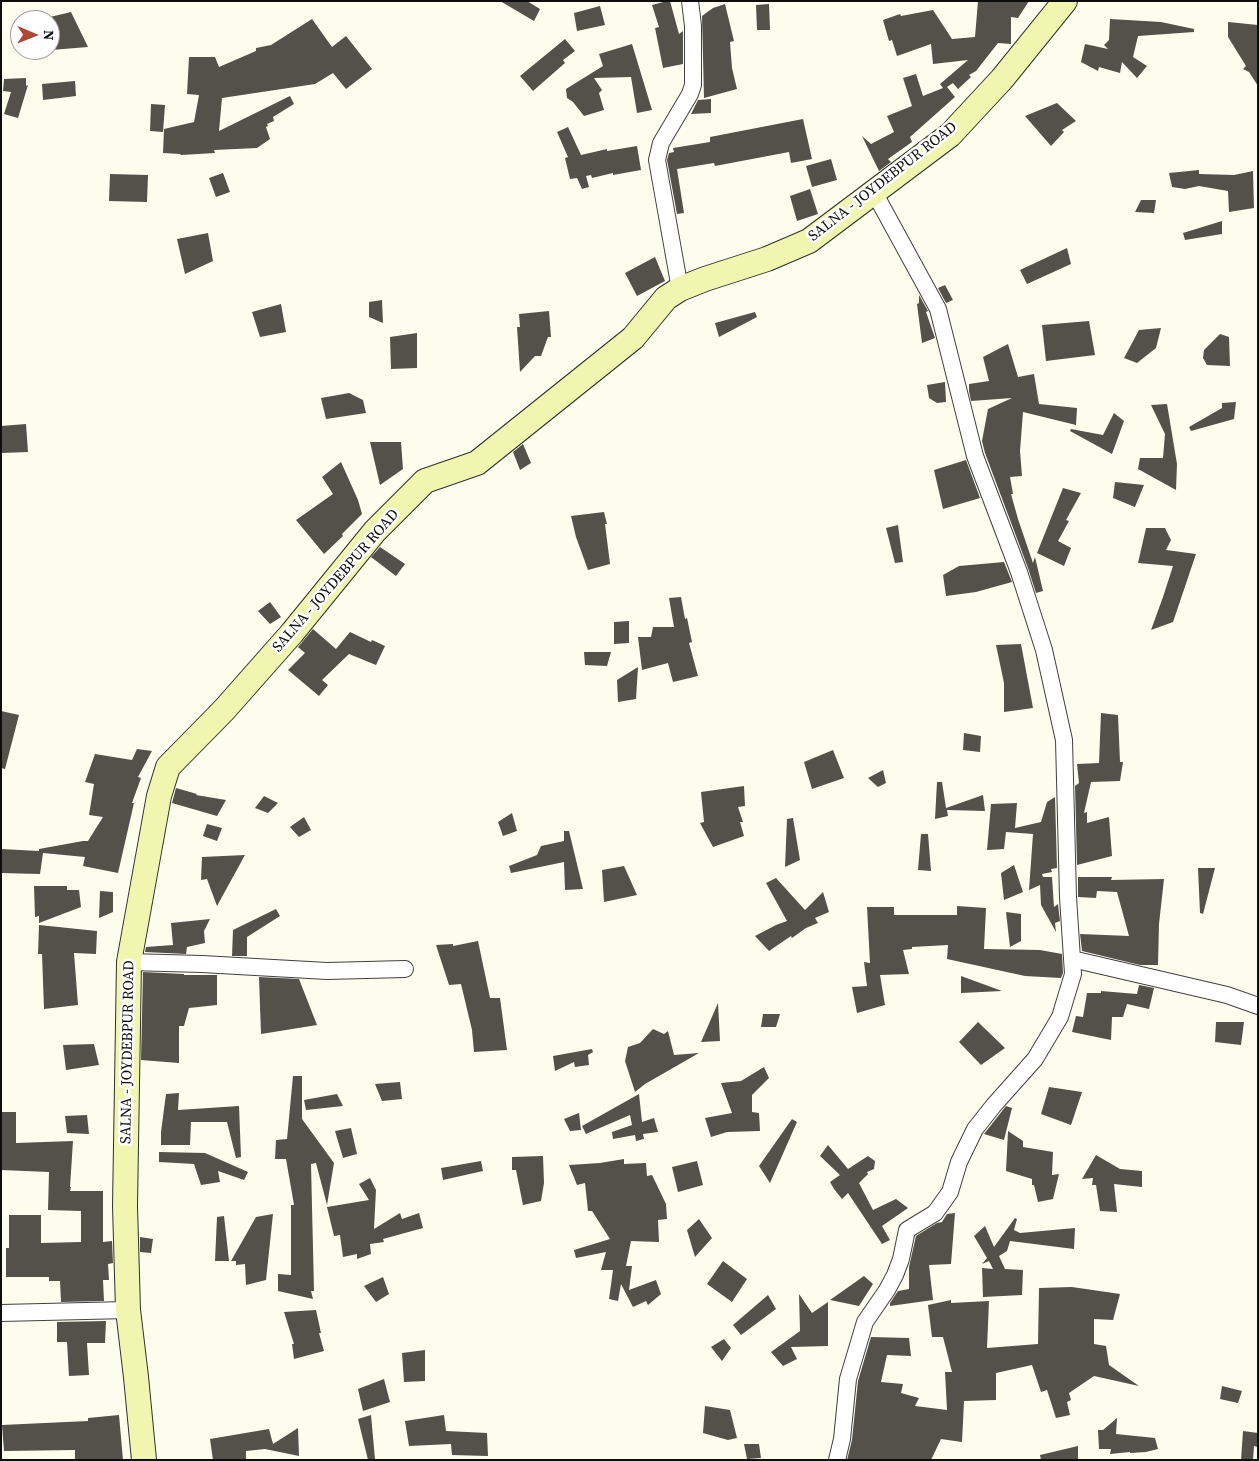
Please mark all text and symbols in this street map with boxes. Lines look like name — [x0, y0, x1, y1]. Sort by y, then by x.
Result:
north arrow — [10, 10, 60, 60]
text: N — [39, 30, 59, 41]
street label: SALNA - JOYDEBPUR ROAD — [805, 118, 961, 246]
street label: SALNA - JOYDEBPUR ROAD — [269, 506, 403, 656]
street label: SALNA - JOYDEBPUR ROAD — [117, 960, 139, 1144]

